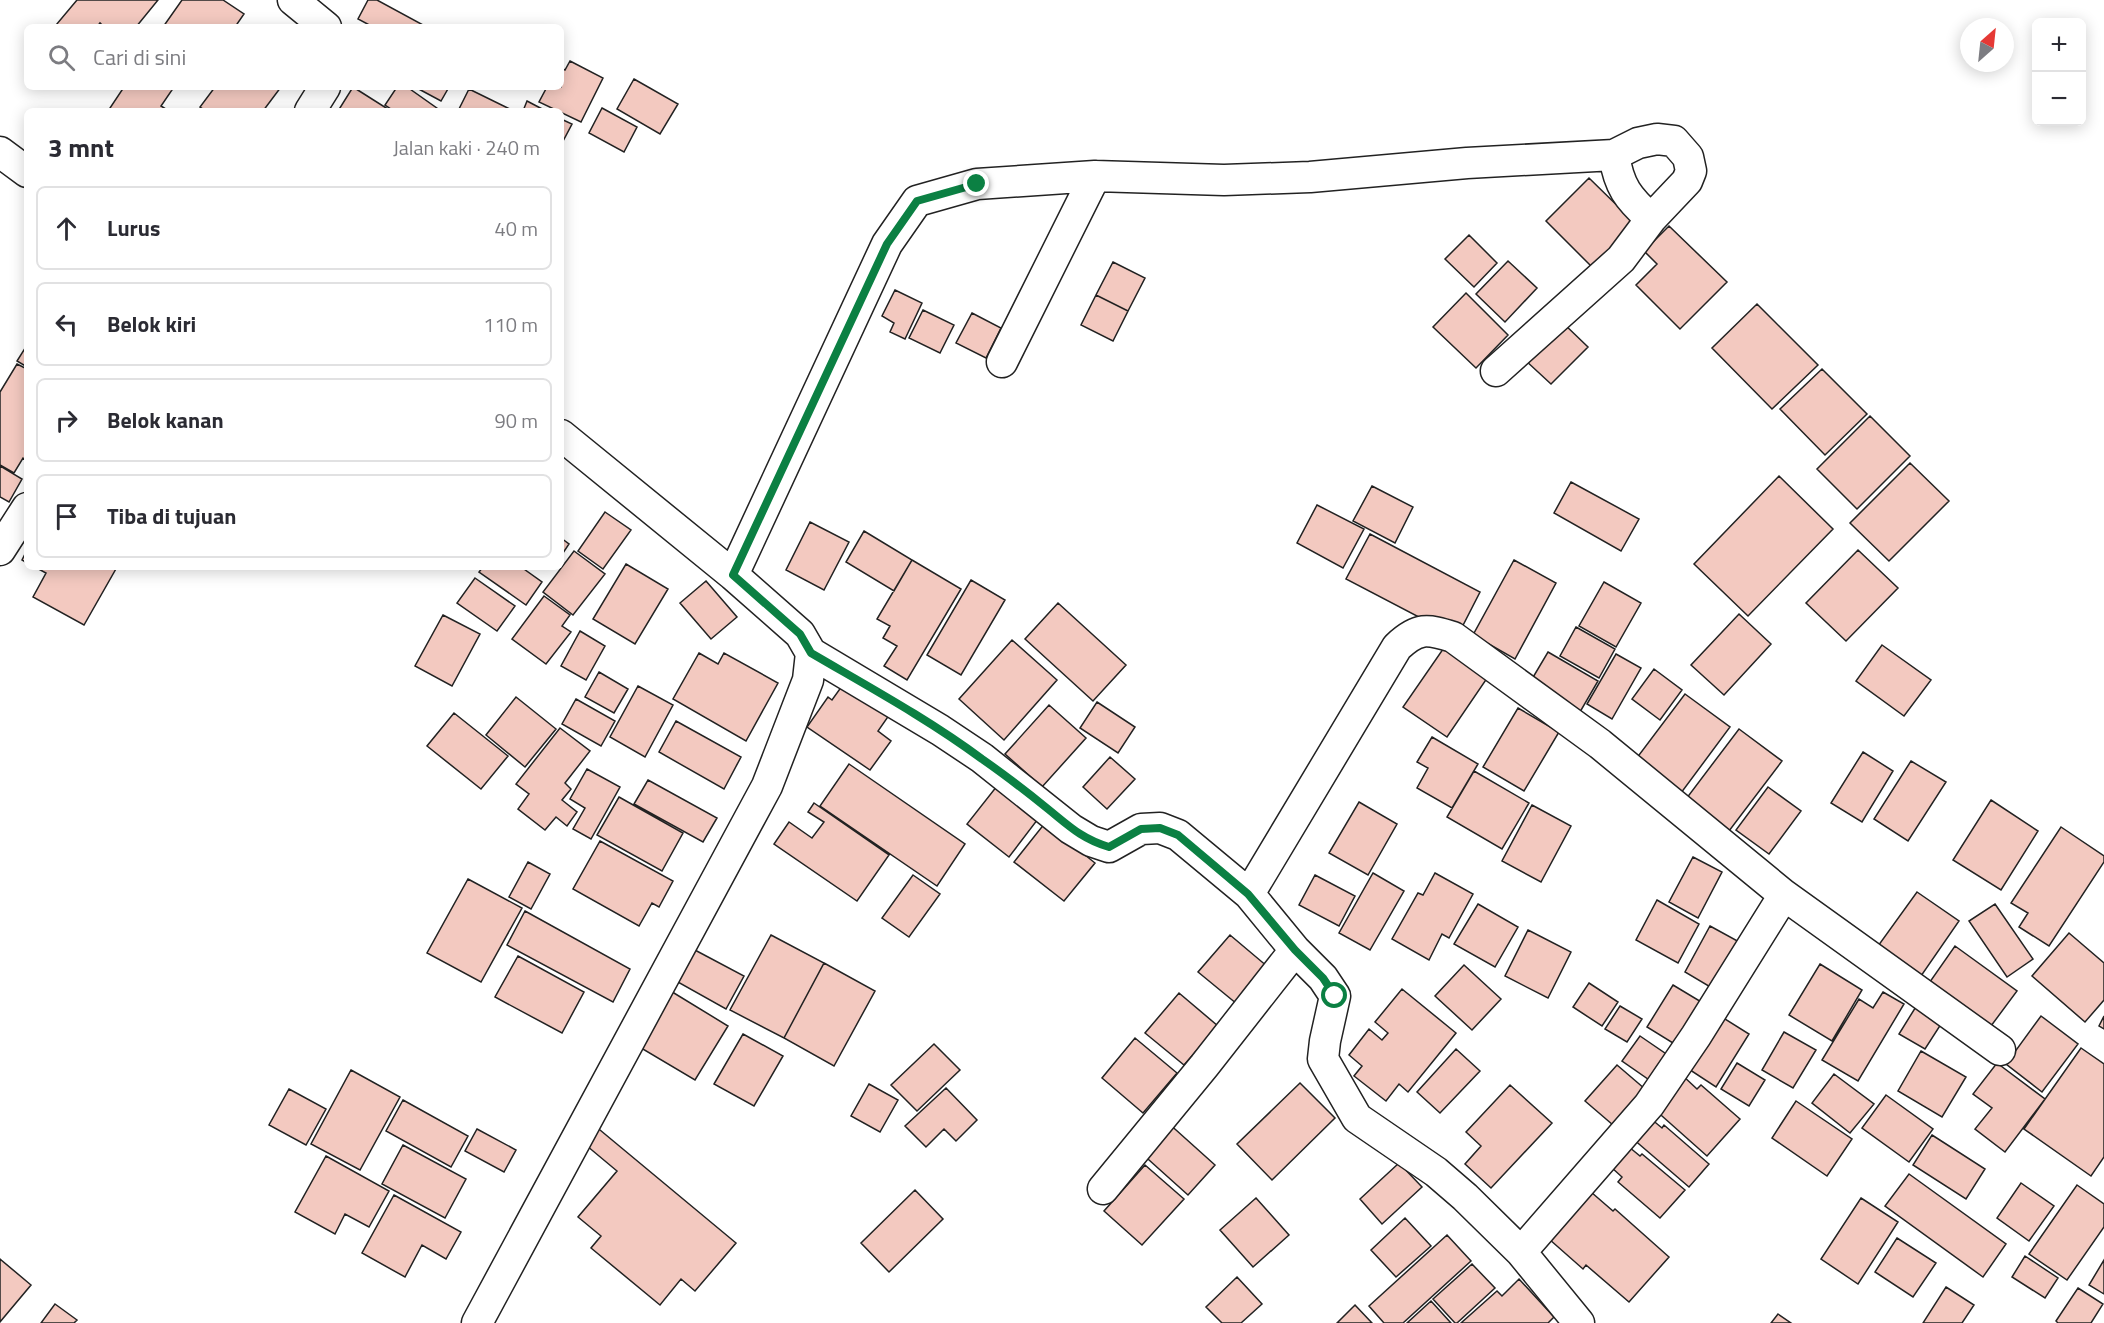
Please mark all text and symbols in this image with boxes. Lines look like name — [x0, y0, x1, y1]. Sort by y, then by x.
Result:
north arrow — [1960, 18, 2014, 72]
map controls — [2032, 18, 2086, 126]
button: + — [2032, 18, 2086, 72]
search box — [24, 24, 564, 90]
text: Cari di sini — [93, 40, 186, 74]
icon: search — [45, 41, 78, 74]
button: − — [2032, 72, 2086, 126]
text: 3 mnt — [48, 128, 114, 167]
text: Jalan kaki · 240 m — [393, 132, 540, 163]
route end — [963, 170, 989, 196]
text: Lurus — [107, 211, 160, 245]
icon: ahead — [50, 212, 83, 245]
text: 40 m — [494, 213, 538, 244]
text: Belok kiri — [107, 307, 196, 341]
icon: left — [50, 308, 83, 341]
text: 110 m — [483, 309, 538, 340]
text: Belok kanan — [107, 403, 224, 437]
icon: right — [50, 404, 83, 437]
text: 90 m — [494, 405, 538, 436]
text: Tiba di tujuan — [107, 499, 236, 533]
icon: arrive — [50, 500, 83, 533]
route start — [1321, 982, 1347, 1008]

